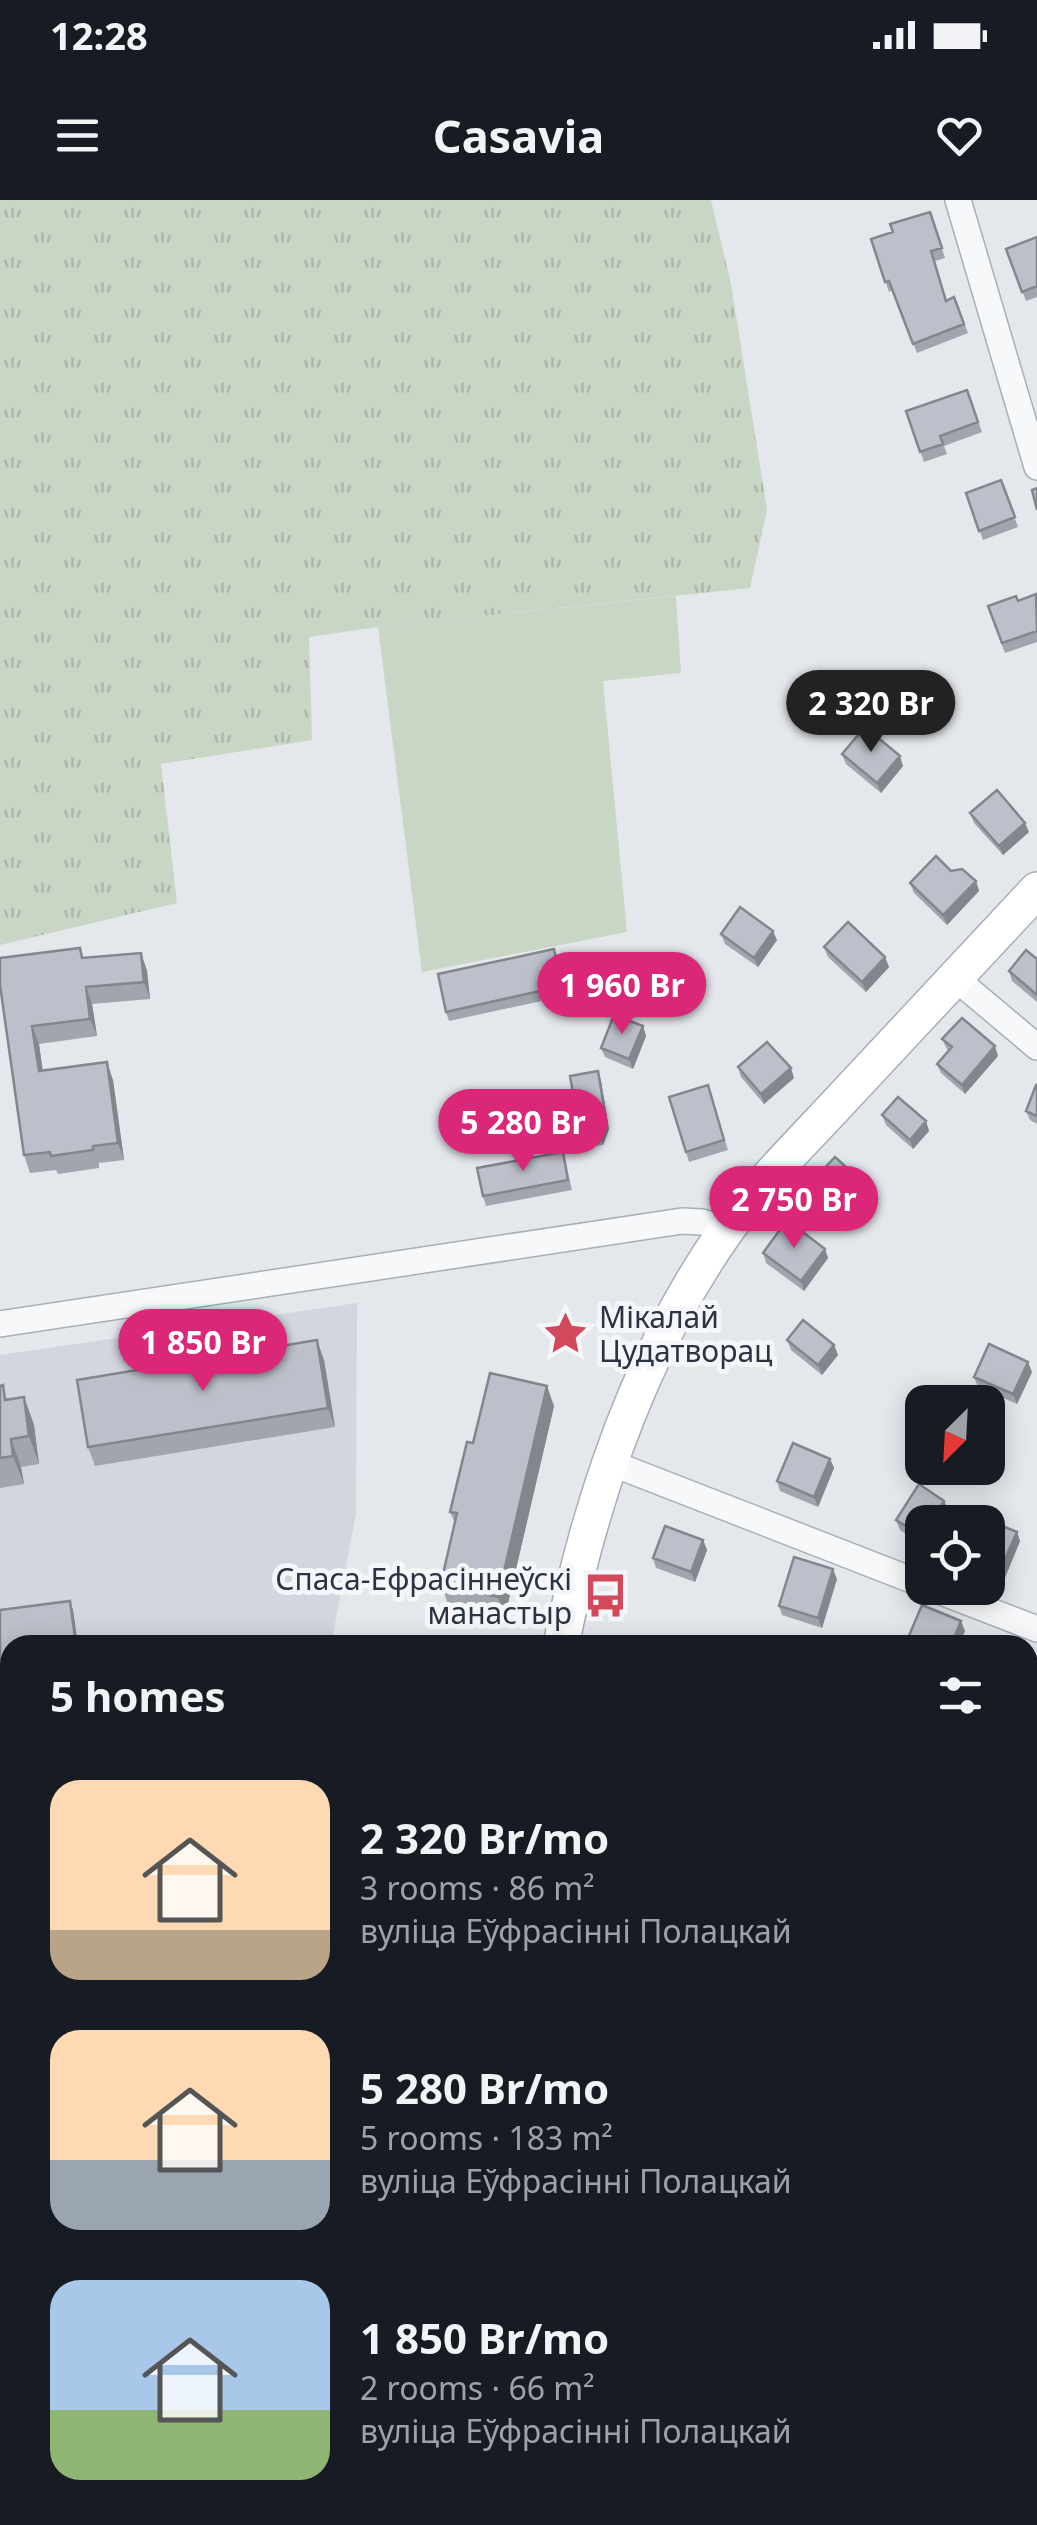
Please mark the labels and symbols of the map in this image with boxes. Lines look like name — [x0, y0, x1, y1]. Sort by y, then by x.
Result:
pin: 2 320 Br — [768, 670, 974, 755]
pin: 1 960 Br — [519, 952, 725, 1037]
pin: 5 280 Br — [420, 1089, 626, 1174]
pin: 2 750 Br — [691, 1166, 897, 1251]
place label: Мікалай Цудатворац — [599, 1296, 773, 1371]
pin: 1 850 Br — [100, 1309, 306, 1394]
place icon: Мікалай Цудатворац — [542, 1309, 590, 1357]
north arrow — [905, 1385, 1005, 1485]
place label: Спаса-Ефрасіннеўскі манастыр — [275, 1558, 572, 1633]
bus stop icon: Спаса-Ефрасіннеўскі манастыр — [581, 1571, 629, 1619]

